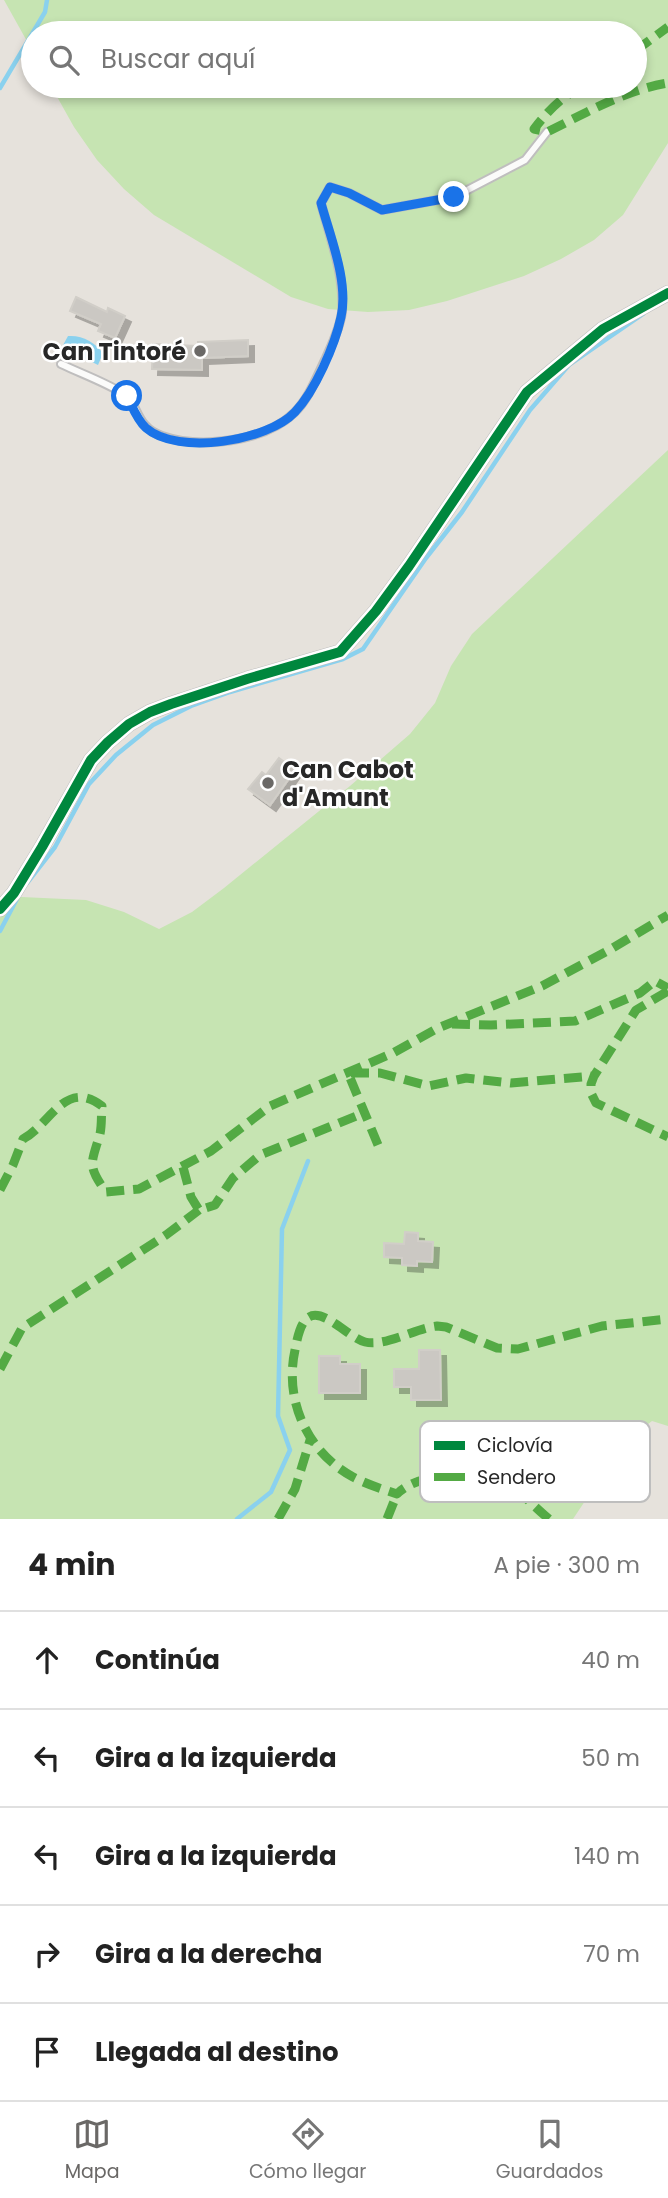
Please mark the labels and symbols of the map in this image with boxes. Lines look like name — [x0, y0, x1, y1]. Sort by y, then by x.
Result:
route end — [438, 181, 469, 212]
place label: Can Tintoré — [43, 335, 186, 368]
marker: Can Tintoré — [192, 343, 208, 359]
route start — [111, 380, 142, 411]
place label: Can Cabot d'Amunt — [282, 753, 414, 814]
marker: Can Cabot d'Amunt — [260, 775, 276, 791]
legend — [420, 1421, 650, 1502]
text: Ciclovía — [477, 1432, 553, 1459]
text: Sendero — [477, 1464, 556, 1491]

